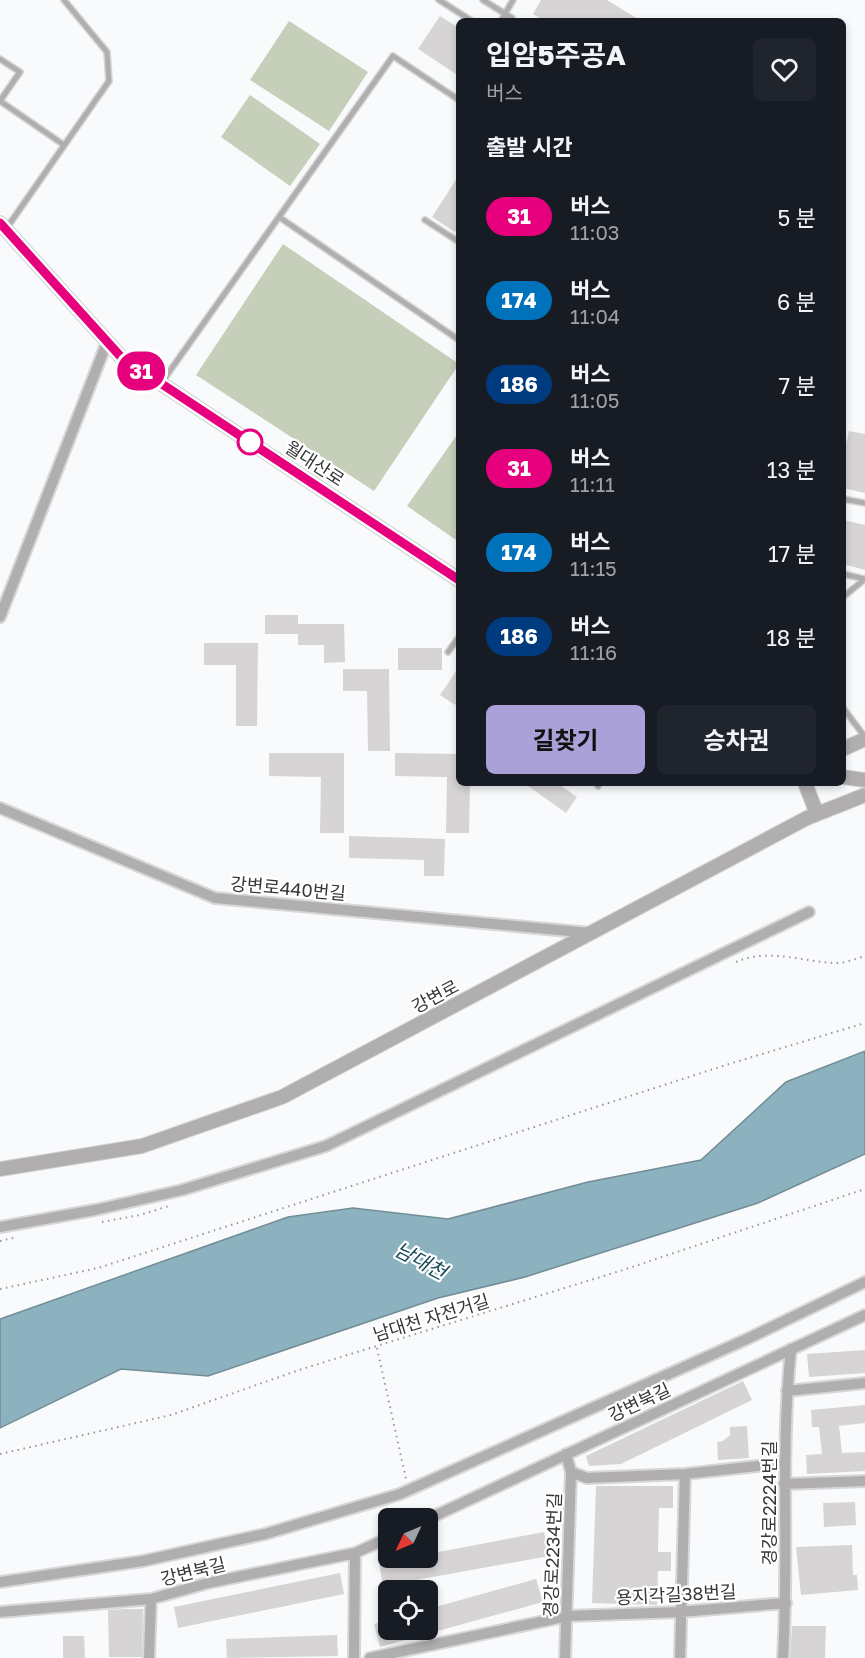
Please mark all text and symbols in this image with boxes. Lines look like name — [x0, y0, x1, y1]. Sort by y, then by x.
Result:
text: 입암5주공A — [486, 38, 626, 71]
button: heart — [753, 38, 816, 101]
text: 버스 — [486, 80, 523, 104]
text: 출발 시간 — [486, 133, 572, 160]
text: 버스 — [570, 192, 610, 219]
text: 31 — [507, 203, 531, 229]
text: 5 분 — [777, 204, 816, 231]
text: 11:03 — [570, 220, 620, 244]
text: 버스 — [570, 276, 610, 303]
text: 174 — [501, 287, 537, 313]
text: 6 분 — [777, 288, 816, 315]
text: 11:04 — [570, 304, 620, 328]
line badge: 31 — [114, 352, 168, 391]
text: 31 — [129, 358, 153, 384]
text: 버스 — [570, 360, 610, 387]
text: 186 — [500, 371, 538, 397]
text: 7 분 — [779, 372, 816, 399]
text: 11:05 — [570, 388, 619, 412]
unlabelled marker — [237, 429, 263, 455]
street label: 월대산로 — [281, 436, 349, 490]
text: 버스 — [570, 444, 610, 471]
text: 31 — [507, 455, 531, 481]
text: 13 분 — [767, 456, 816, 483]
text: 11:11 — [570, 472, 615, 496]
text: 버스 — [570, 528, 610, 555]
text: 174 — [501, 539, 537, 565]
text: 17 분 — [768, 540, 816, 567]
text: 11:15 — [570, 556, 617, 580]
text: 버스 — [570, 612, 610, 639]
text: 186 — [500, 623, 538, 649]
text: 18 분 — [766, 624, 816, 651]
text: 11:16 — [570, 640, 617, 664]
button: 길찾기 — [486, 705, 645, 774]
button: 승차권 — [657, 705, 816, 774]
street label: 강변로440번길 — [229, 872, 347, 904]
street label: 강변로 — [408, 975, 462, 1017]
water label: 남대천 — [391, 1236, 453, 1285]
street label: 남대천 자전거길 — [370, 1289, 492, 1345]
street label: 강변북길 — [604, 1378, 674, 1426]
street label: 경강로2224번길 — [758, 1440, 780, 1566]
street label: 경강로2234번길 — [539, 1492, 565, 1618]
north arrow — [378, 1508, 438, 1568]
map controls — [378, 1508, 438, 1640]
street label: 강변북길 — [158, 1552, 228, 1590]
button: locate — [378, 1580, 438, 1640]
street label: 용지각길38번길 — [615, 1580, 737, 1608]

